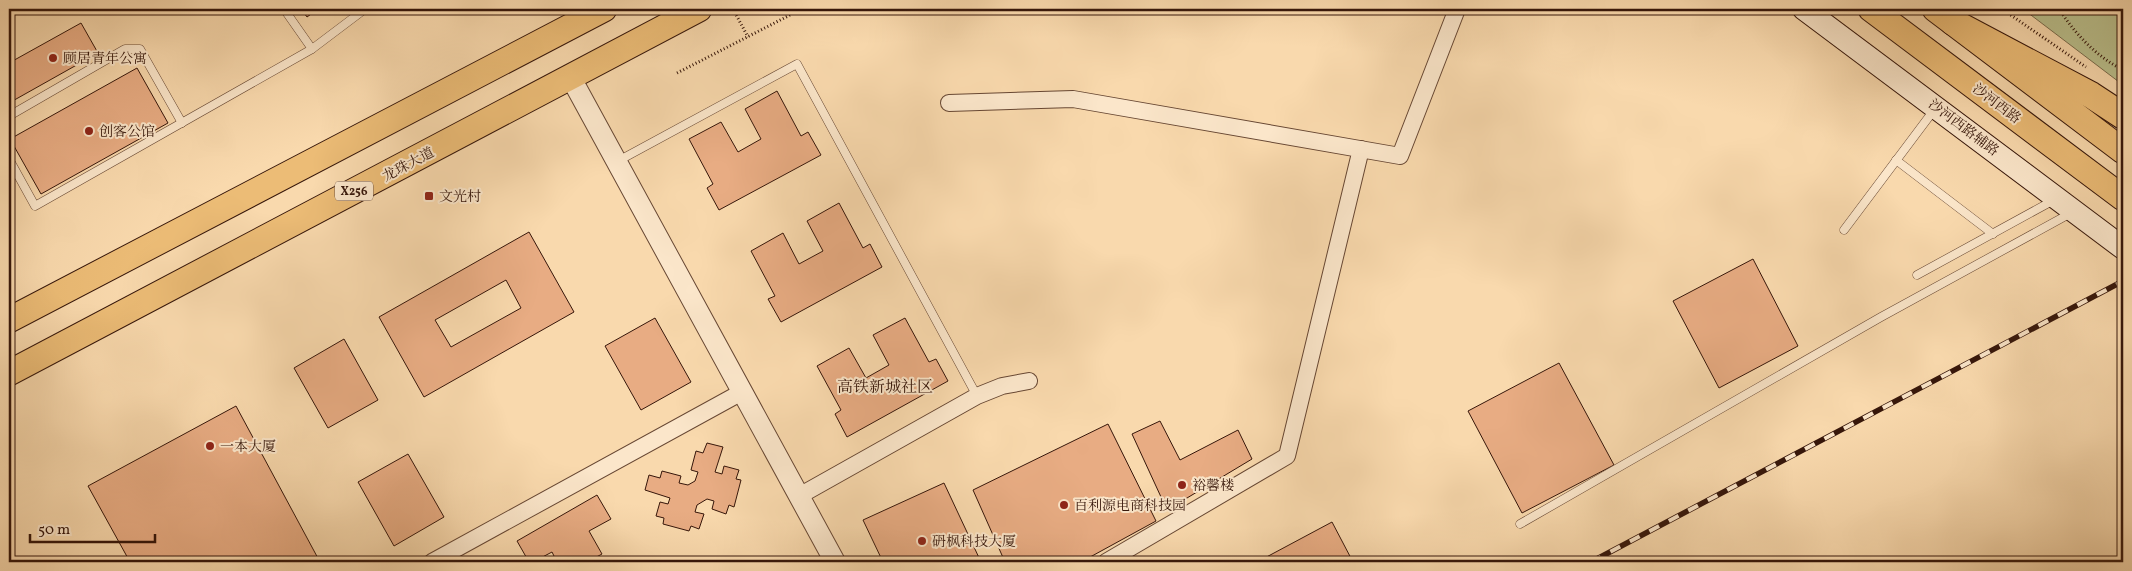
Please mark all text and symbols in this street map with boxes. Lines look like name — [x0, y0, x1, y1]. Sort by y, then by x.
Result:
place label: 顾居青年公寓 — [63, 50, 147, 69]
marker: 顾居青年公寓 — [47, 52, 59, 64]
street label: 沙河西路 — [1968, 80, 2024, 129]
street label: 沙河西路辅路 — [1924, 95, 2002, 161]
place label: 创客公馆 — [99, 123, 155, 142]
marker: 创客公馆 — [83, 125, 95, 137]
street label: 龙珠大道 — [380, 144, 438, 187]
road number: X256 — [335, 182, 373, 200]
place label: 文光村 — [439, 188, 481, 207]
marker: 文光村 — [423, 190, 435, 202]
district label: 高铁新城社区 — [837, 377, 933, 399]
place label: 一本大厦 — [220, 438, 276, 457]
marker: 一本大厦 — [204, 440, 216, 452]
place label: 裕馨楼 — [1192, 477, 1234, 496]
marker: 裕馨楼 — [1176, 479, 1188, 491]
place label: 百利源电商科技园 — [1074, 497, 1186, 516]
marker: 百利源电商科技园 — [1058, 499, 1070, 511]
scale bar — [30, 511, 155, 543]
text: 50 m — [38, 520, 70, 541]
place label: 砃枫科技大厦 — [932, 533, 1016, 552]
marker: 砃枫科技大厦 — [916, 535, 928, 547]

